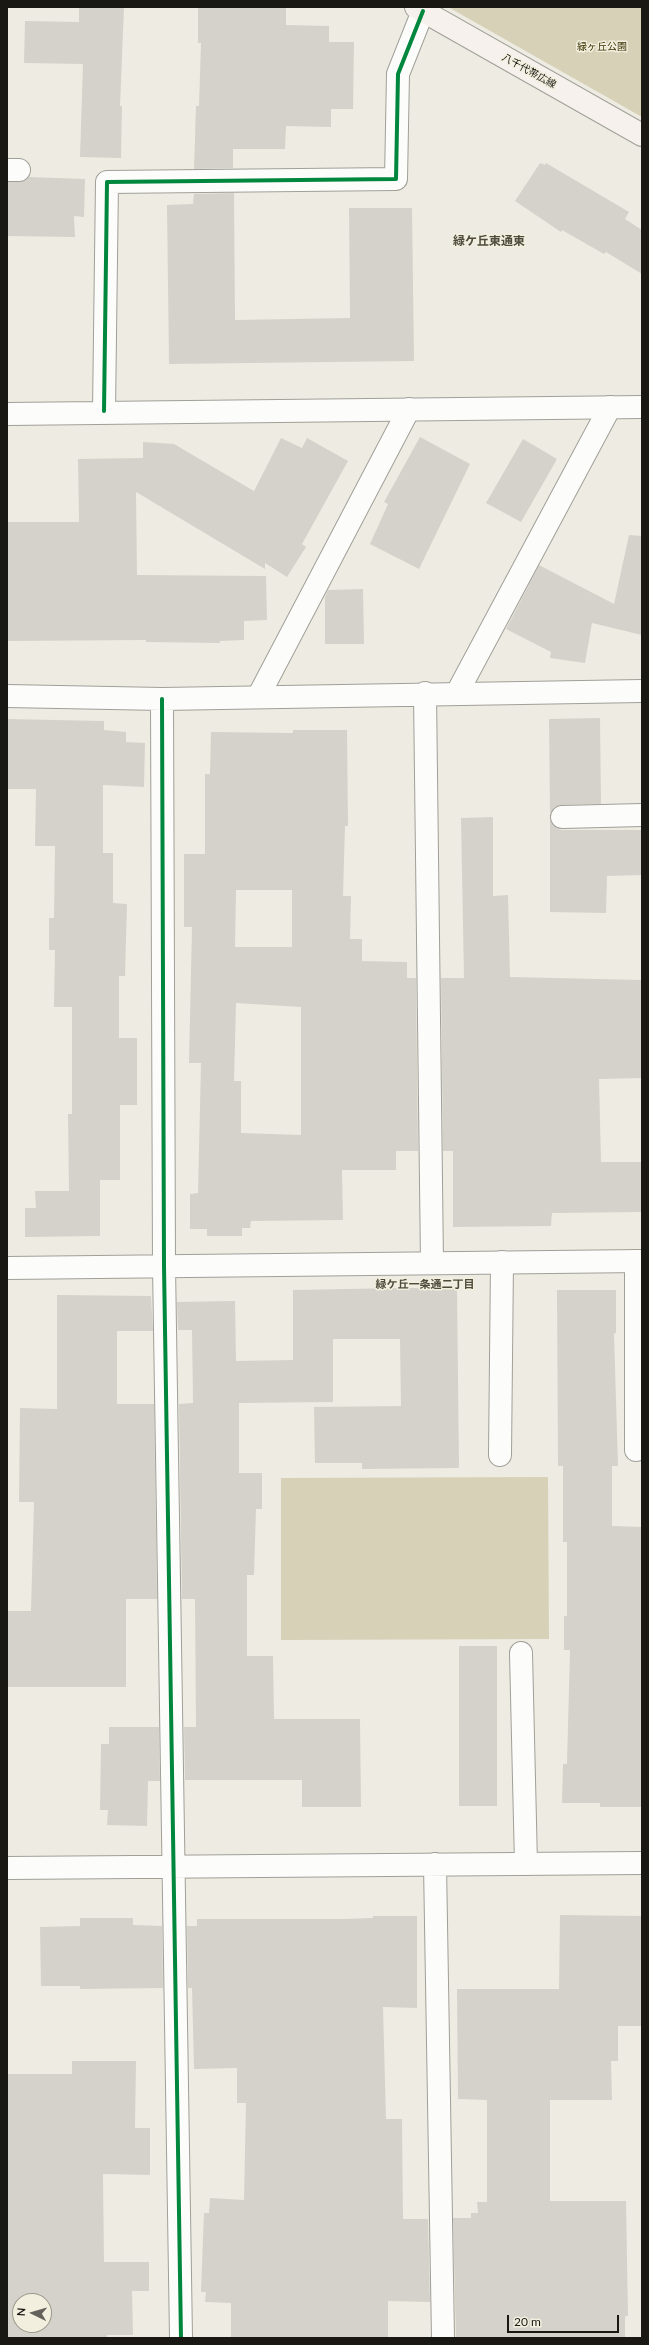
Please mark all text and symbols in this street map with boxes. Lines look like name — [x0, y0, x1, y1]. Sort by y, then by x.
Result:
park label: 緑ヶ丘公園 — [577, 41, 627, 53]
street label: 八千代帯広線 — [500, 51, 558, 91]
district label: 緑ケ丘東通東 — [453, 234, 525, 248]
district label: 緑ケ丘一条通二丁目 — [376, 1277, 474, 1291]
north arrow — [12, 2293, 52, 2333]
text: N — [14, 2307, 27, 2317]
scale bar — [509, 2307, 621, 2333]
text: 20 m — [514, 2314, 541, 2329]

